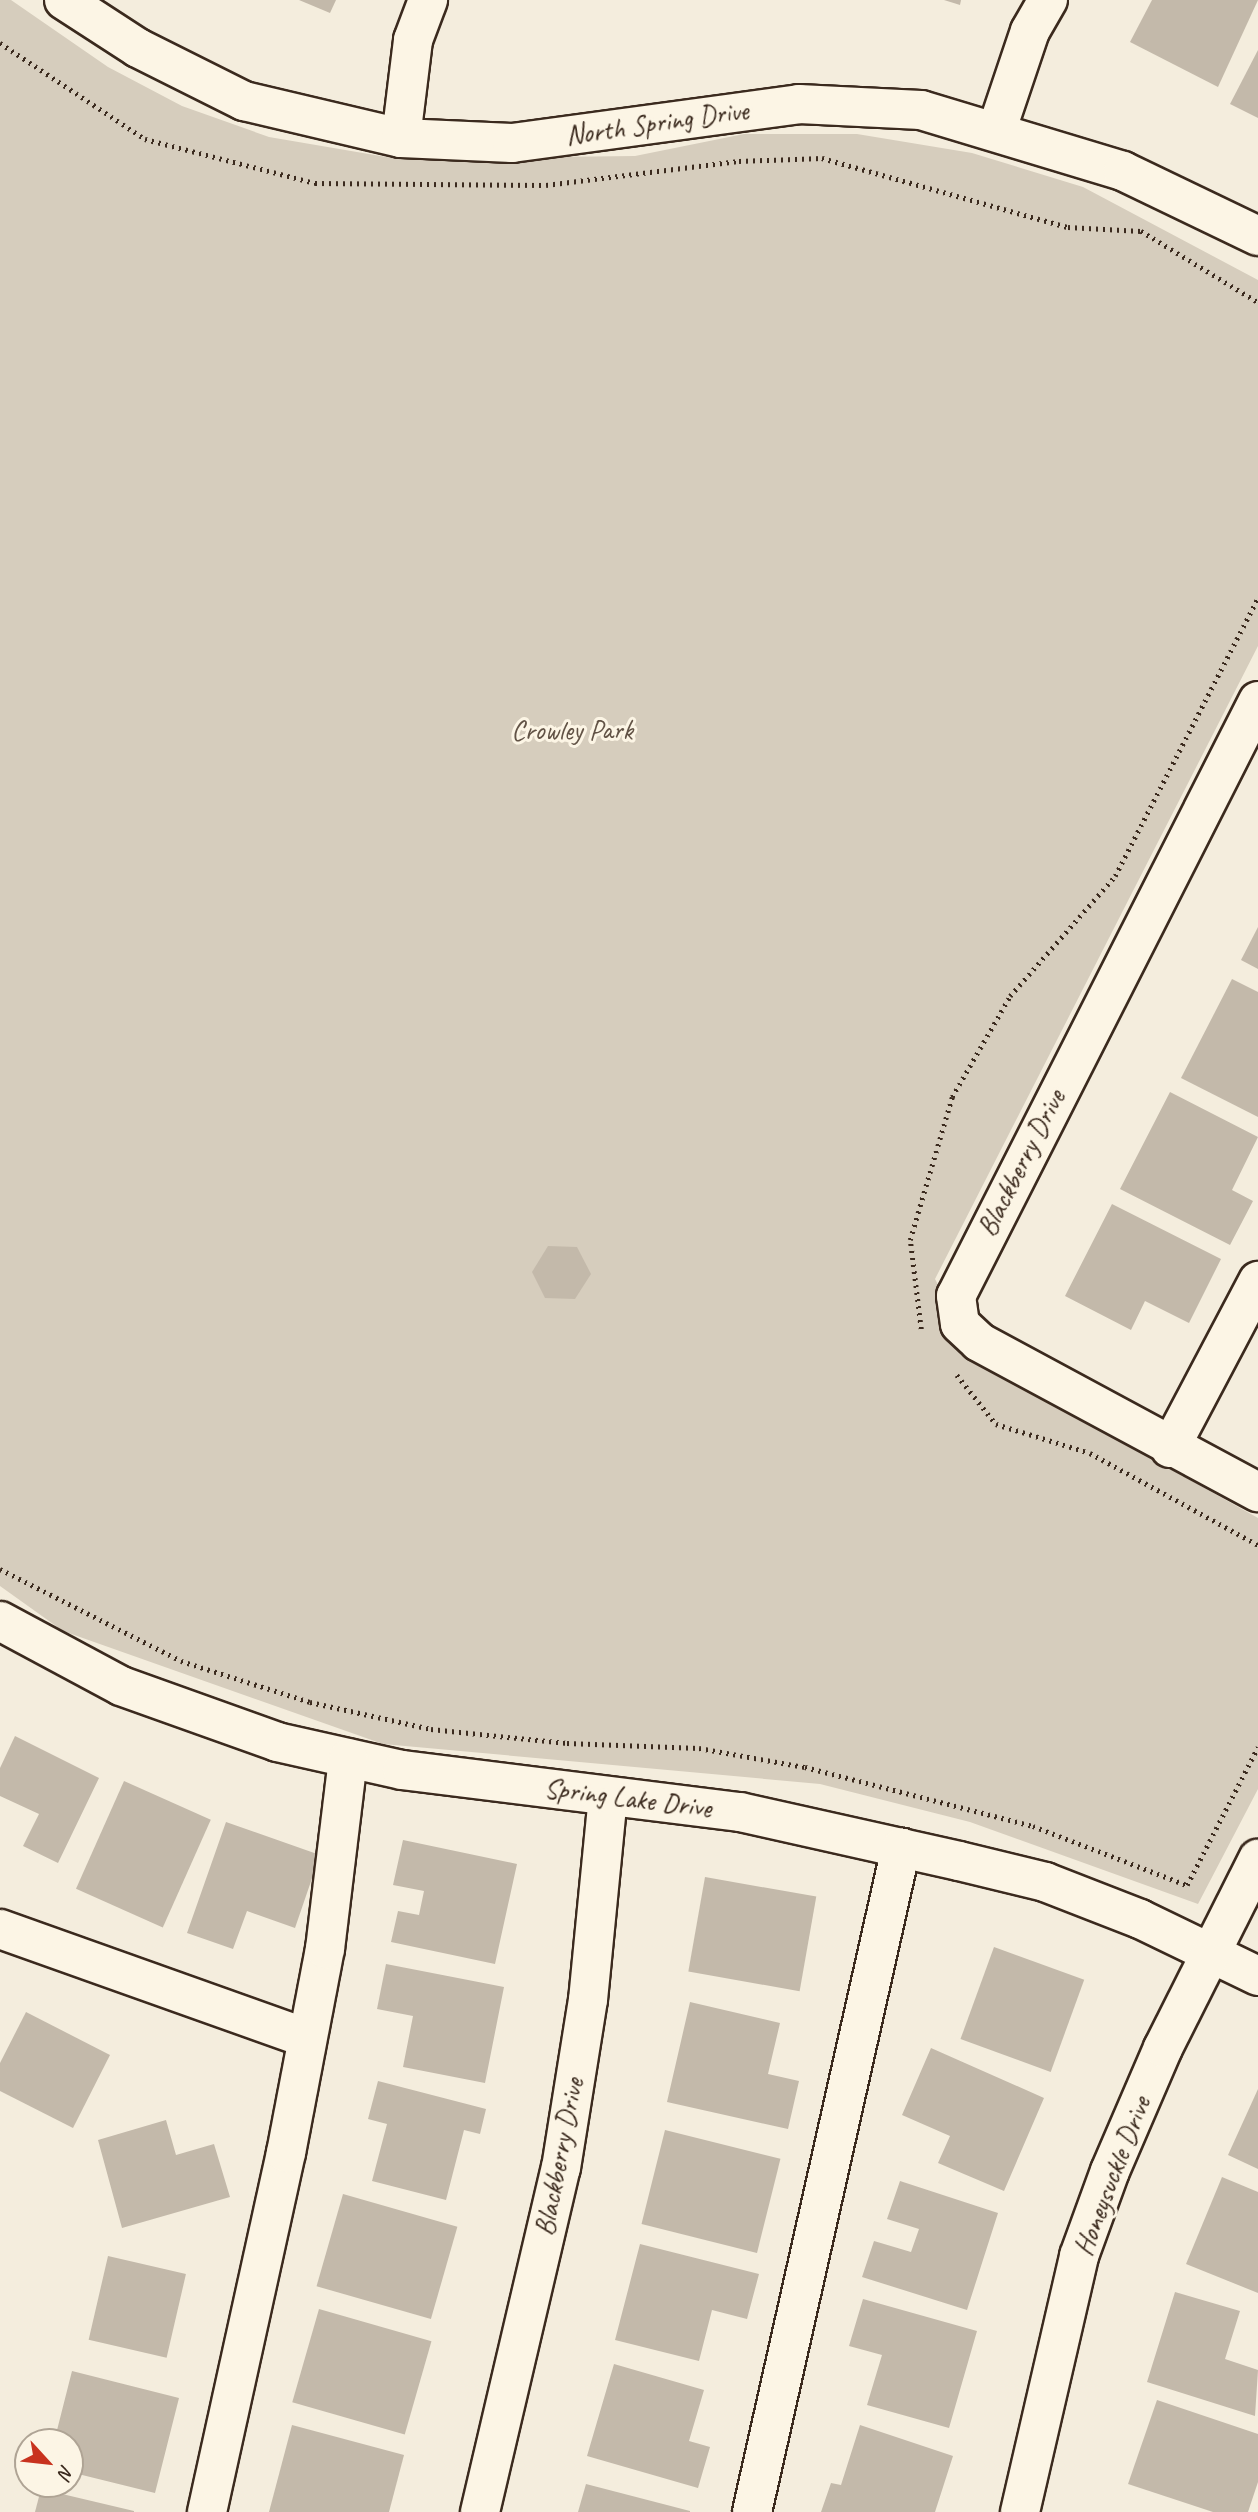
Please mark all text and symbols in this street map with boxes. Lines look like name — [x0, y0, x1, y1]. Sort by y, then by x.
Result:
street label: North Spring Drive — [563, 94, 751, 152]
park label: Crowley Park — [511, 713, 633, 747]
street label: Blackberry Drive — [970, 1084, 1072, 1242]
street label: Spring Lake Drive — [542, 1771, 714, 1825]
street label: Blackberry Drive — [527, 2075, 591, 2239]
street label: Honeysuckle Drive — [1066, 2092, 1158, 2260]
north arrow — [14, 2428, 84, 2498]
text: N — [53, 2461, 79, 2482]

